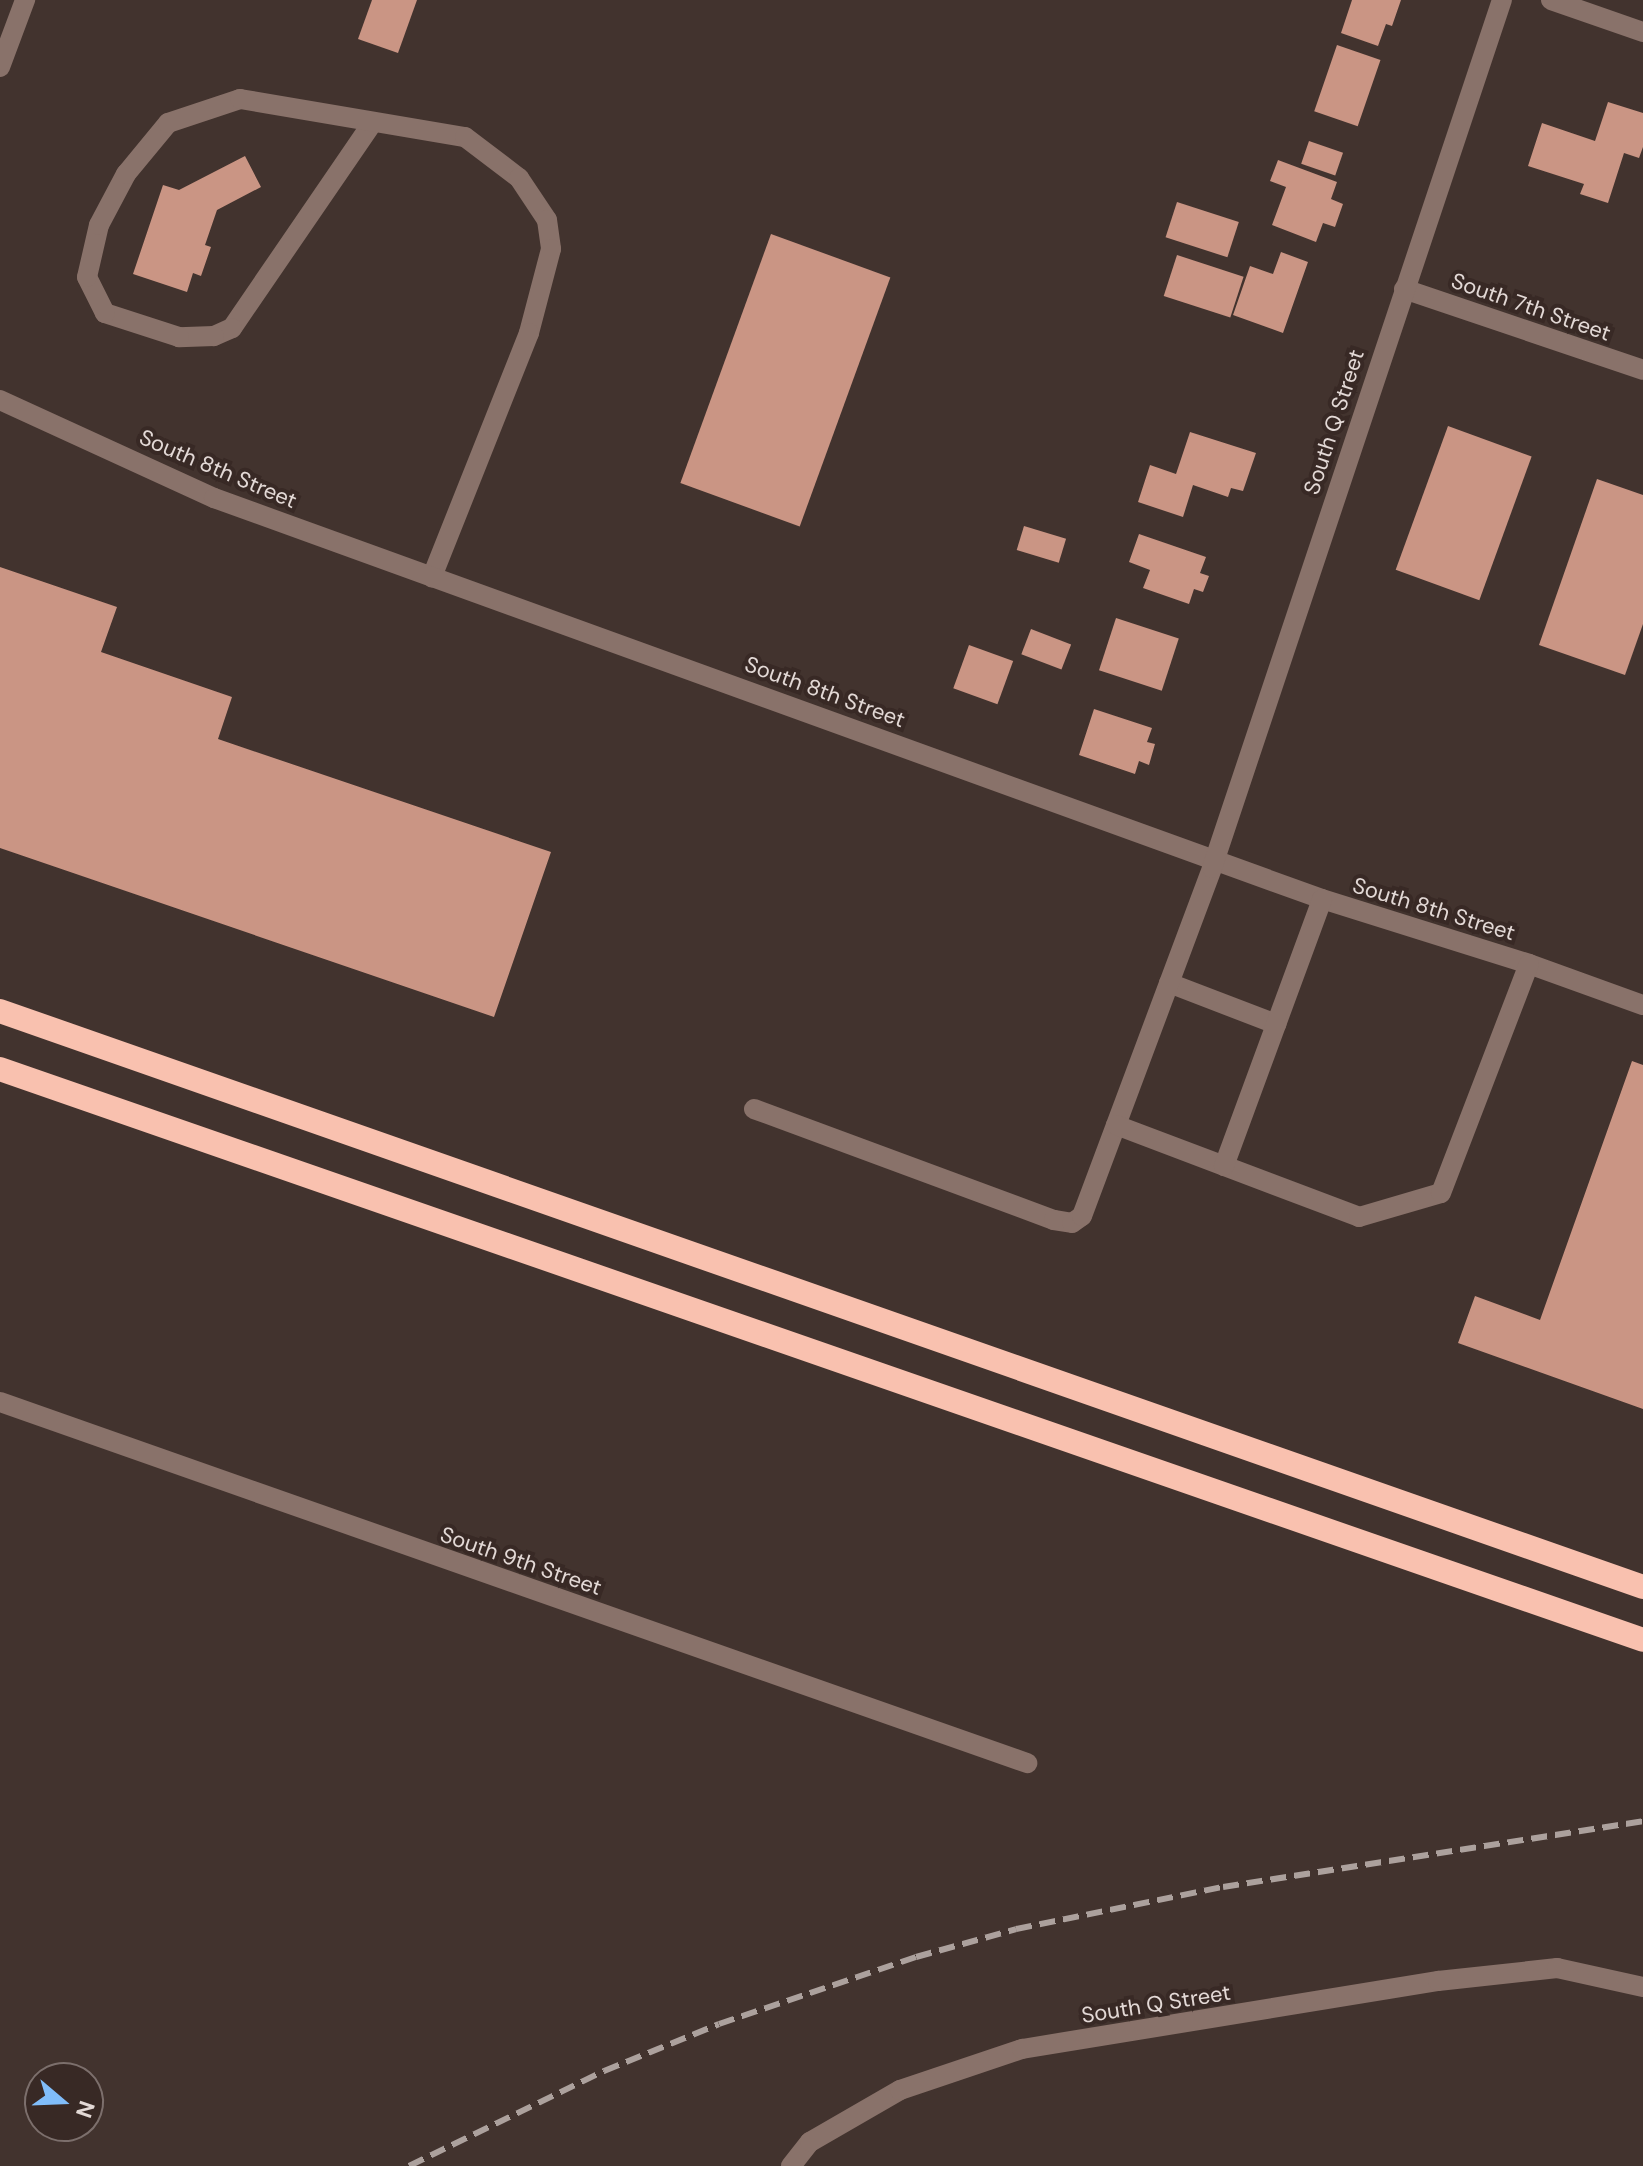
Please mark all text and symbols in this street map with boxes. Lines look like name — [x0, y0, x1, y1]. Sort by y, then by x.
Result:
street label: South 7th Street — [1448, 267, 1614, 347]
street label: South Q Street — [1298, 346, 1370, 498]
street label: South 8th Street — [135, 424, 301, 514]
street label: South 8th Street — [741, 651, 909, 733]
street label: South 8th Street — [1350, 872, 1518, 946]
street label: South 9th Street — [437, 1521, 605, 1601]
street label: South Q Street — [1079, 1979, 1233, 2029]
north arrow — [24, 2062, 104, 2142]
text: N — [69, 2097, 102, 2122]

